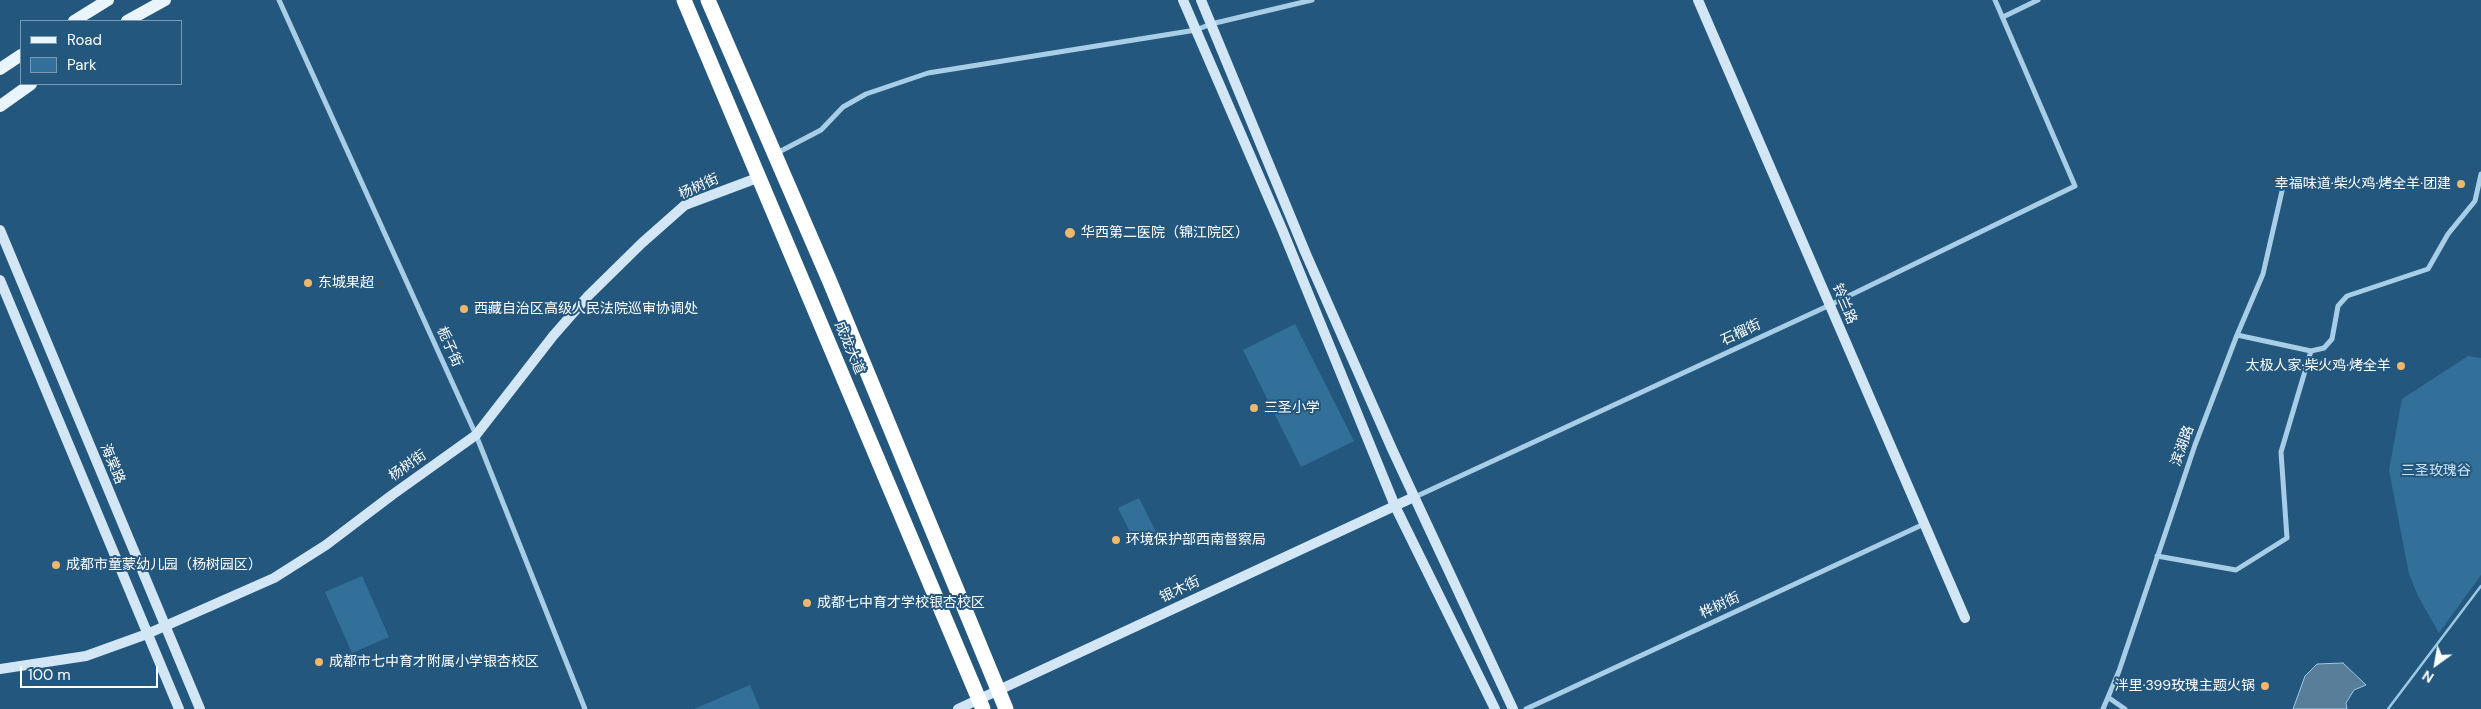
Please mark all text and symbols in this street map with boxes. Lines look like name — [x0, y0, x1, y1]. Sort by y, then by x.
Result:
legend — [20, 20, 182, 85]
text: Road — [67, 30, 102, 50]
text: Park — [67, 55, 97, 75]
street label: 杨树街 — [676, 171, 722, 203]
place label: 幸福味道·柴火鸡·烤全羊·团建 — [2275, 176, 2451, 192]
marker: 幸福味道·柴火鸡·烤全羊·团建 — [2455, 178, 2467, 190]
place label: 华西第二医院（锦江院区） — [1081, 225, 1249, 241]
marker: 华西第二医院（锦江院区） — [1063, 226, 1077, 240]
place label: 东城果超 — [318, 275, 374, 291]
marker: 东城果超 — [302, 277, 314, 289]
street label: 铃兰路 — [1828, 281, 1860, 327]
place label: 西藏自治区高级人民法院巡审协调处 — [474, 301, 698, 317]
marker: 西藏自治区高级人民法院巡审协调处 — [458, 303, 470, 315]
street label: 石榴街 — [1718, 317, 1764, 349]
street label: 成龙大道 — [830, 319, 868, 377]
street label: 栀子街 — [433, 324, 465, 370]
place label: 太极人家·柴火鸡·烤全羊 — [2245, 358, 2391, 374]
marker: 太极人家·柴火鸡·烤全羊 — [2395, 360, 2407, 372]
place label: 三圣小学 — [1264, 400, 1320, 416]
marker: 三圣小学 — [1248, 402, 1260, 414]
street label: 滨湖路 — [2168, 423, 2198, 469]
street label: 海棠路 — [96, 441, 128, 487]
street label: 杨树街 — [386, 447, 430, 485]
park label: 三圣玫瑰谷 — [2401, 463, 2471, 479]
place label: 环境保护部西南督察局 — [1126, 532, 1266, 548]
marker: 环境保护部西南督察局 — [1110, 534, 1122, 546]
place label: 成都市童蒙幼儿园（杨树园区） — [66, 557, 262, 573]
marker: 成都市童蒙幼儿园（杨树园区） — [50, 559, 62, 571]
street label: 银木街 — [1157, 574, 1203, 606]
street label: 桦树街 — [1697, 590, 1743, 622]
place label: 成都七中育才学校银杏校区 — [817, 595, 985, 611]
marker: 成都七中育才学校银杏校区 — [801, 597, 813, 609]
north arrow — [2411, 639, 2461, 689]
place label: 成都市七中育才附属小学银杏校区 — [329, 654, 539, 670]
scale bar — [22, 656, 160, 688]
marker: 成都市七中育才附属小学银杏校区 — [313, 656, 325, 668]
text: 100 m — [28, 665, 71, 685]
text: N — [2419, 666, 2437, 687]
place label: 泮里·399玫瑰主题火锅 — [2115, 678, 2255, 694]
marker: 泮里·399玫瑰主题火锅 — [2259, 680, 2271, 692]

